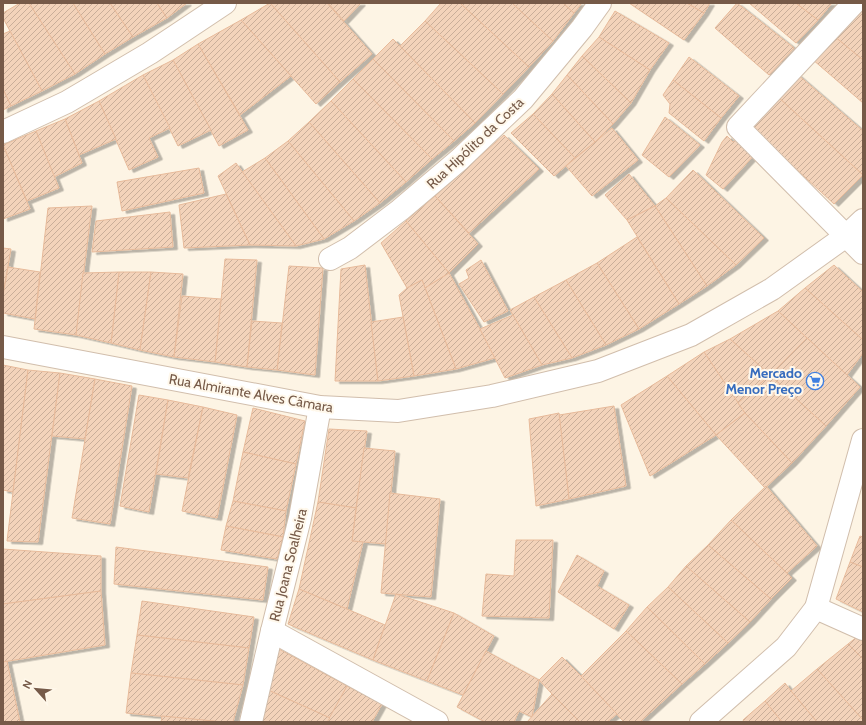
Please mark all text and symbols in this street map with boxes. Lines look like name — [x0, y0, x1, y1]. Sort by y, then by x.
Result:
street label: Rua Hipólito da Costa — [423, 93, 528, 193]
place label: Mercado Menor Preço — [726, 364, 802, 398]
street label: Rua Almirante Alves Câmara — [168, 370, 335, 416]
supermarket icon: Mercado Menor Preço — [805, 371, 825, 391]
street label: Rua Joana Soalheira — [265, 506, 311, 623]
north arrow — [16, 669, 56, 709]
text: N — [19, 678, 35, 691]

